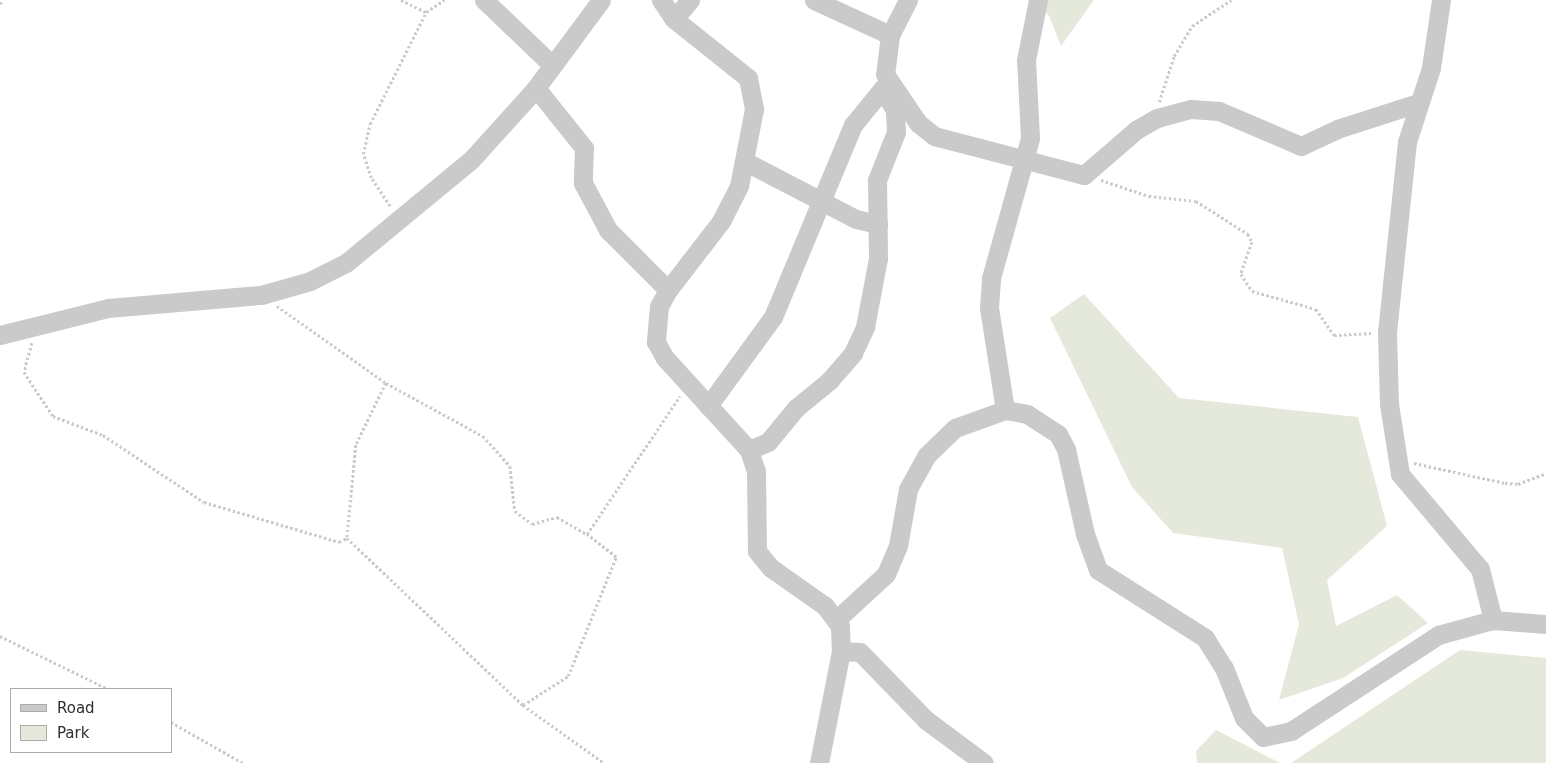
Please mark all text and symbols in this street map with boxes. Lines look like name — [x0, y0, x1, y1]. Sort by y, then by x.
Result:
legend — [10, 688, 172, 753]
text: Road — [57, 699, 95, 717]
text: Park — [57, 724, 89, 742]

